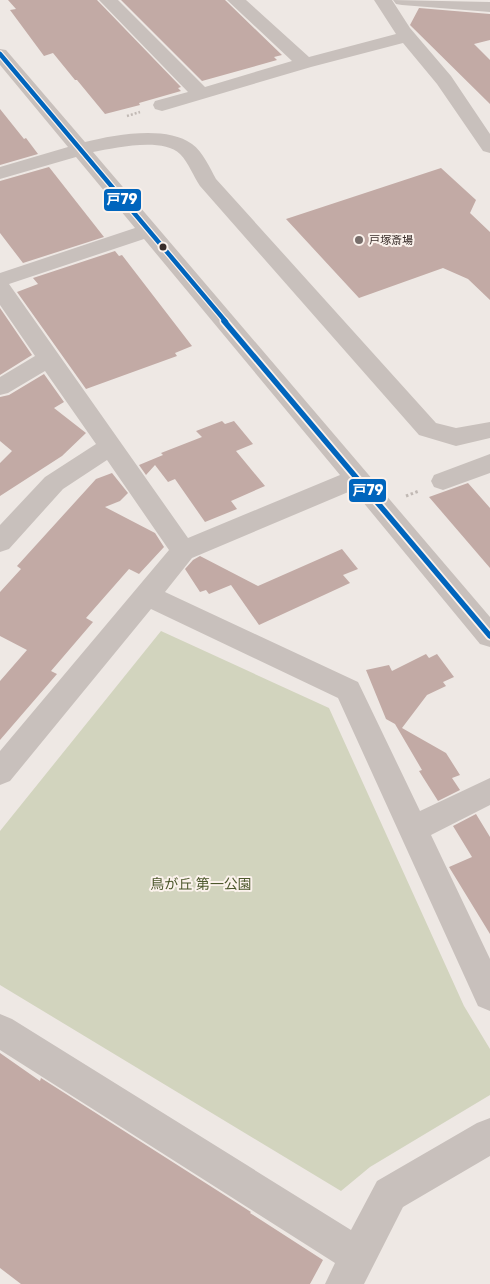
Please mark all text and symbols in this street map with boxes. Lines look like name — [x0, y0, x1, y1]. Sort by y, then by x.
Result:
line badge: 戸79 — [103, 188, 142, 212]
text: 戸79 — [107, 191, 138, 208]
marker: 戸塚斎場 — [353, 234, 365, 246]
place label: 戸塚斎場 — [369, 234, 413, 247]
unlabelled marker — [158, 242, 168, 252]
line badge: 戸79 — [348, 478, 387, 503]
text: 戸79 — [353, 482, 384, 499]
park label: 鳥が丘 第一公園 — [150, 876, 252, 893]

